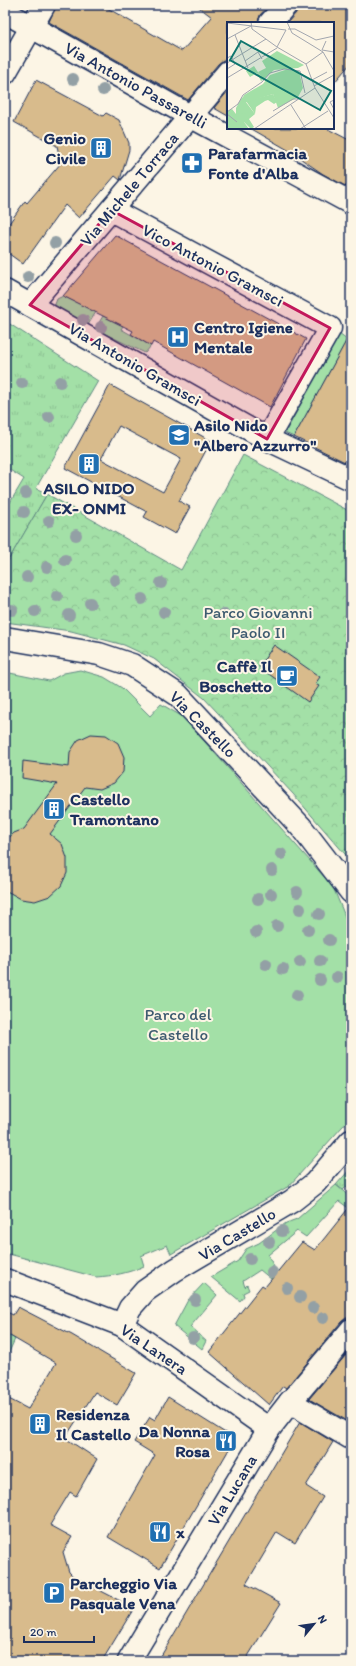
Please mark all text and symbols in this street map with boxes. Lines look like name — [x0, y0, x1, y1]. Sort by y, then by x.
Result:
inset map — [227, 22, 334, 129]
street label: Via Antonio Passarelli — [61, 38, 211, 132]
place label: Genio Civile — [44, 128, 86, 168]
street label: Via Michele Torraca — [76, 128, 182, 250]
building icon: Genio Civile — [88, 135, 114, 161]
place label: Parafarmacia Fonte d'Alba — [208, 143, 307, 183]
pharmacy icon: Parafarmacia Fonte d'Alba — [179, 150, 205, 176]
street label: Vico Antonio Gramsci — [139, 219, 287, 311]
place label: Centro Igiene Mentale — [194, 317, 293, 357]
street label: Via Antonio Gramsci — [65, 318, 205, 410]
hospital icon: Centro Igiene Mentale — [165, 324, 191, 350]
place label: Asilo Nido "Albero Azzurro" — [193, 415, 316, 455]
school or university icon: Asilo Nido "Albero Azzurro" — [166, 422, 192, 448]
building icon: ASILO NIDO EX- ONMI — [76, 451, 102, 477]
place label: ASILO NIDO EX- ONMI — [43, 478, 134, 518]
park label: Parco Giovanni Paolo II — [204, 602, 312, 642]
place label: Caffè Il Boschetto — [199, 656, 272, 696]
cafe icon: Caffè Il Boschetto — [274, 663, 300, 689]
street label: Via Castello — [165, 686, 241, 762]
place label: Castello Tramontano — [69, 789, 159, 829]
building icon: Castello Tramontano — [41, 796, 67, 822]
park label: Parco del Castello — [144, 1004, 212, 1044]
street label: Via Castello — [195, 1203, 279, 1265]
street label: Via Lanera — [117, 1319, 191, 1379]
place label: Residenza Il Castello — [56, 1404, 131, 1444]
building icon: Residenza Il Castello — [27, 1411, 53, 1437]
place label: Da Nonna Rosa — [138, 1421, 211, 1461]
restaurant icon: Da Nonna Rosa — [213, 1428, 239, 1454]
street label: Via Lucana — [203, 1451, 261, 1529]
restaurant icon: x — [147, 1519, 173, 1545]
place label: x — [176, 1522, 185, 1542]
place label: Parcheggio Via Pasquale Vena — [70, 1573, 177, 1614]
parking icon: Parcheggio Via Pasquale Vena — [41, 1580, 67, 1606]
north arrow — [294, 1604, 334, 1644]
text: N — [315, 1613, 330, 1626]
scale bar — [24, 1618, 94, 1644]
text: 20 m — [30, 1625, 57, 1639]

